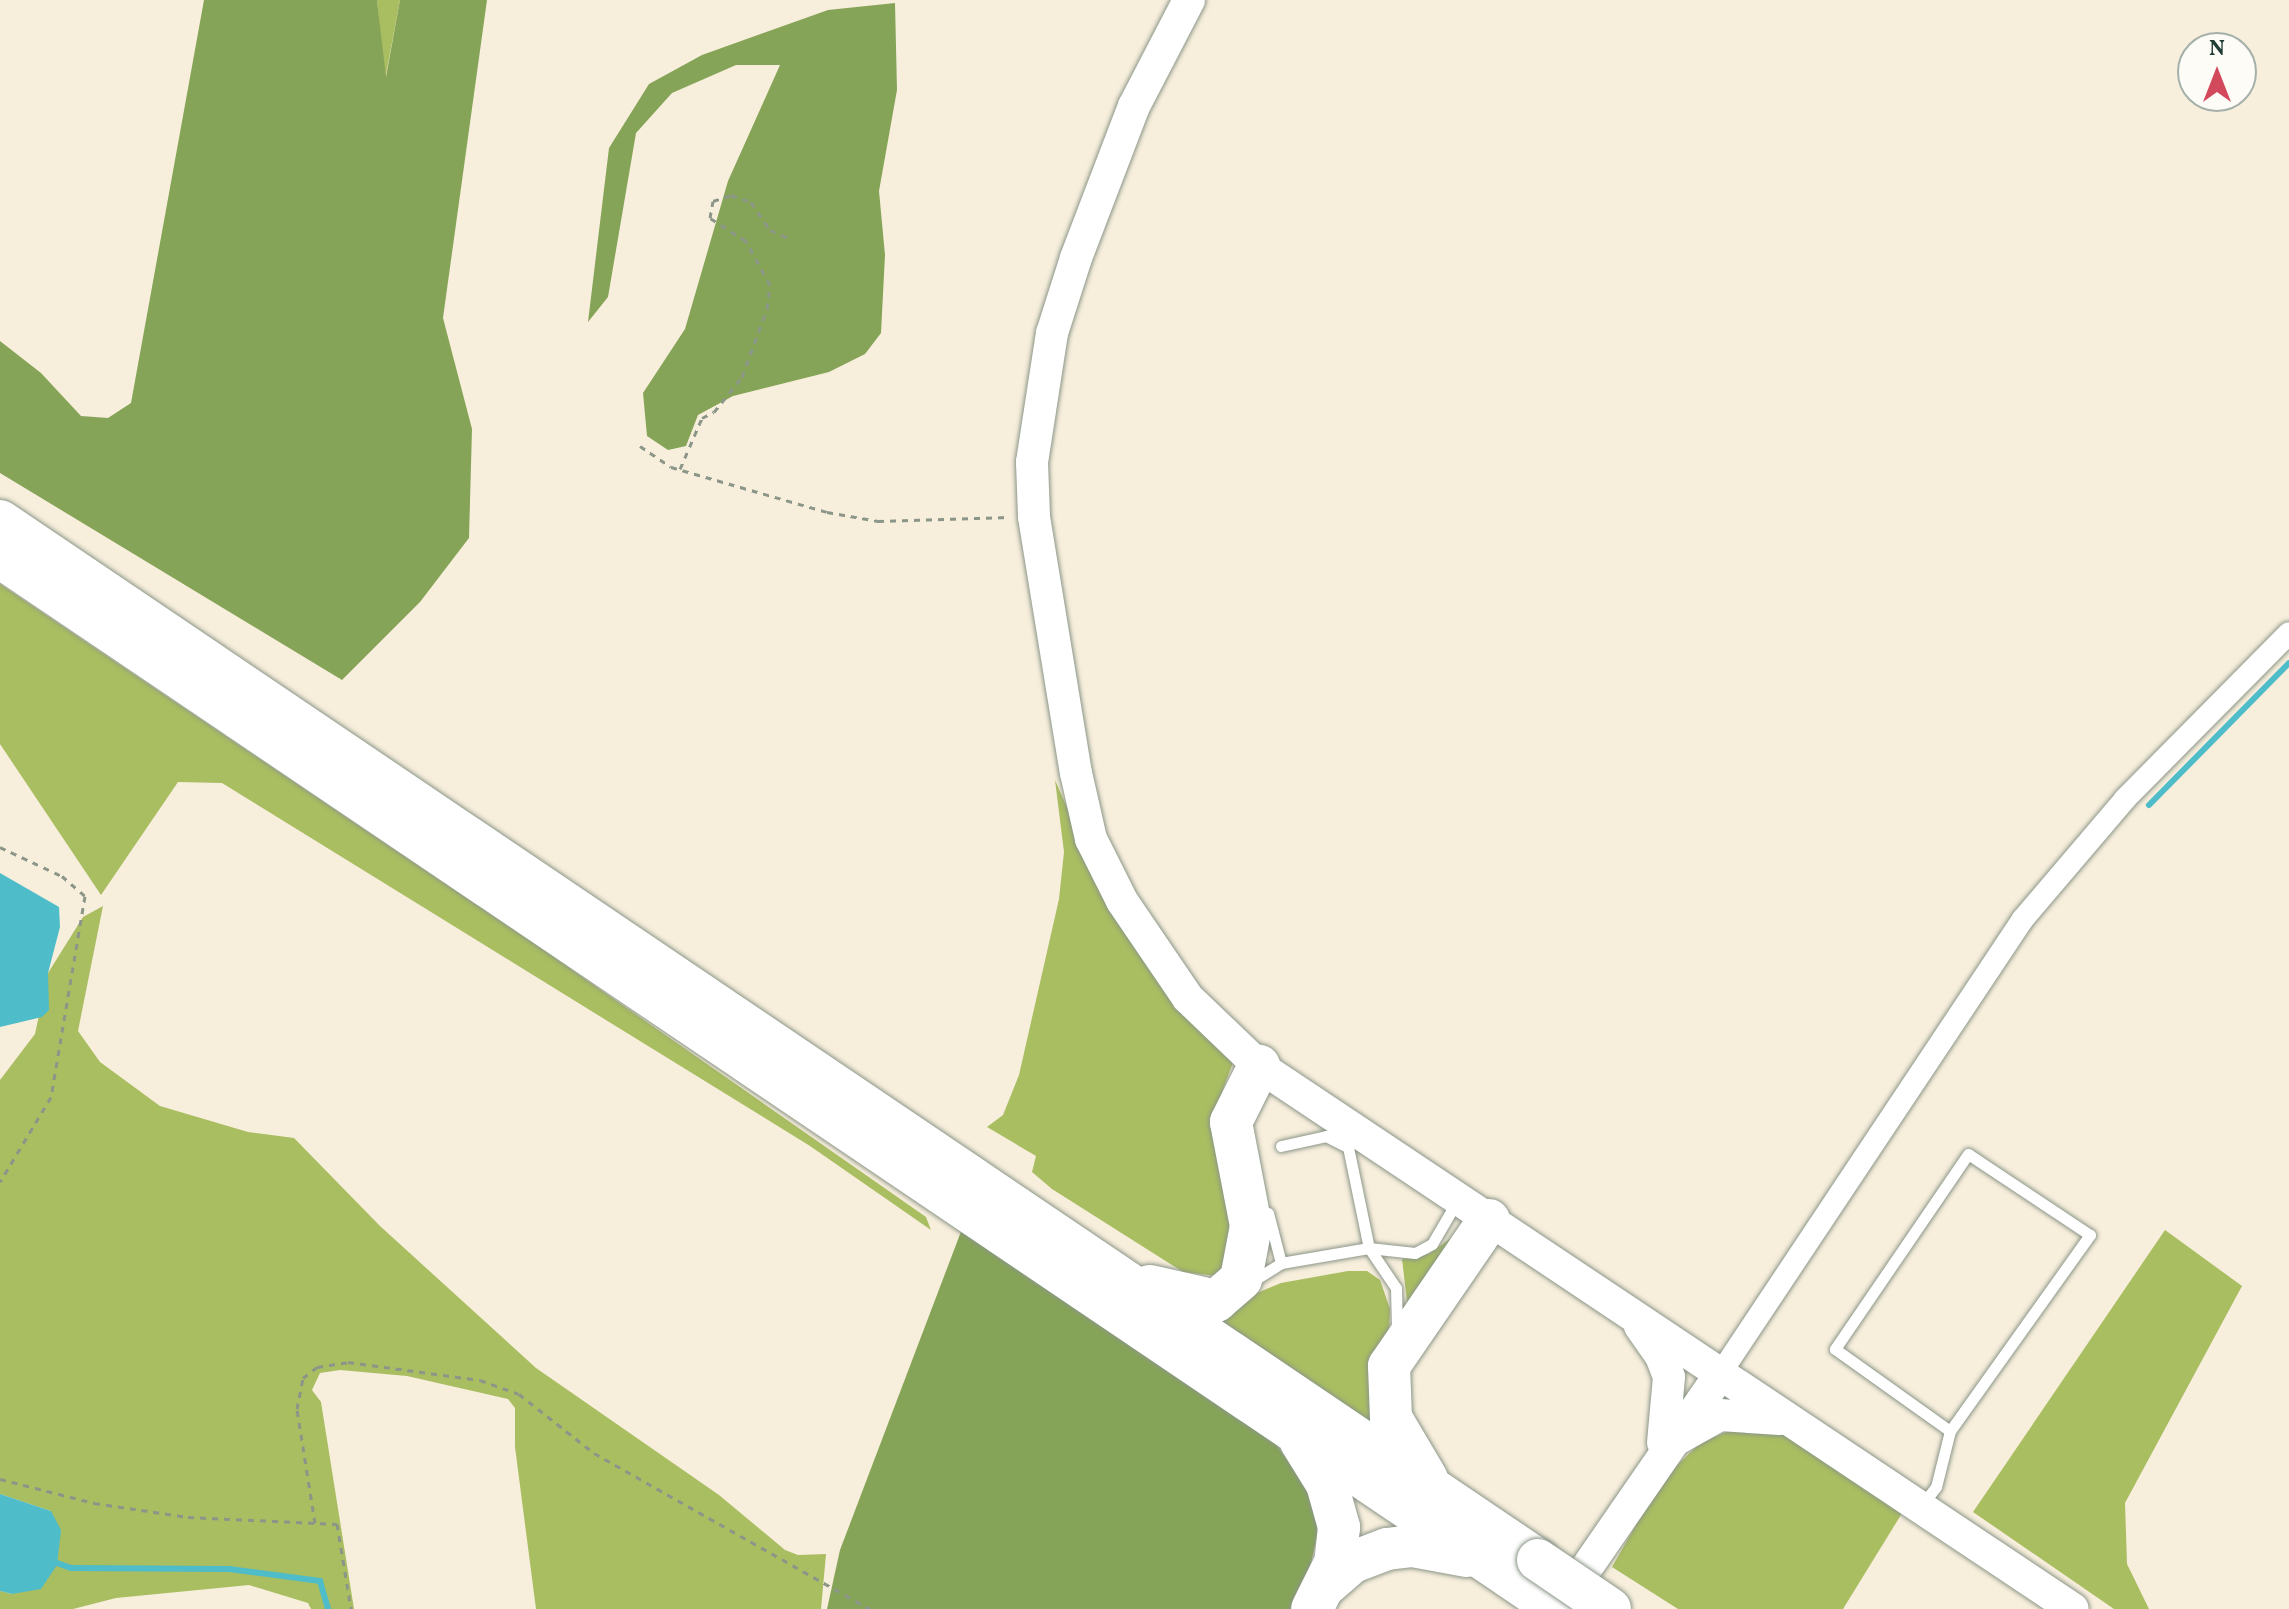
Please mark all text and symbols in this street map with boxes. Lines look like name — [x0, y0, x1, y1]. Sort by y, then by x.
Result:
north arrow — [2177, 32, 2257, 112]
text: N — [2209, 34, 2225, 65]

